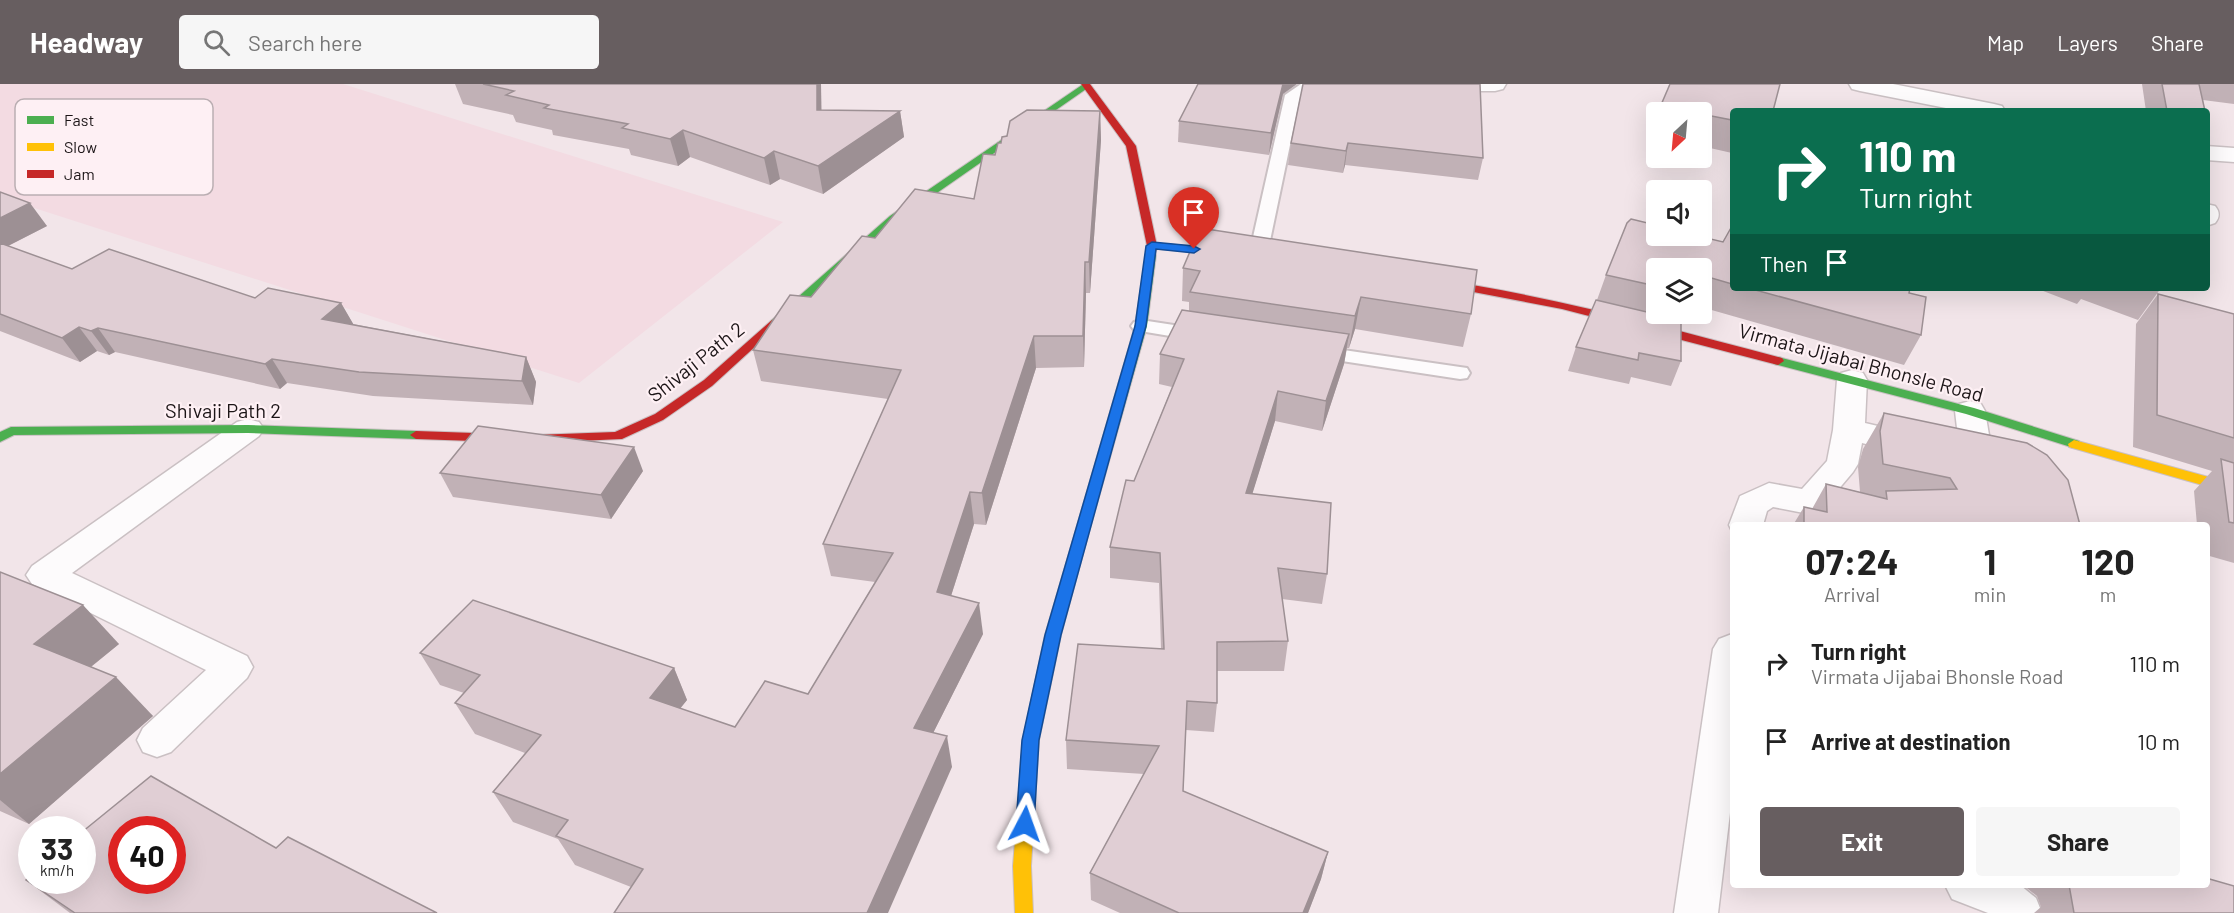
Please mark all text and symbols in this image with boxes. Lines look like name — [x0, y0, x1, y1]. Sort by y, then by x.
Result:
search box — [179, 15, 599, 69]
text: Headway — [30, 25, 143, 59]
icon: search — [200, 26, 233, 59]
text: Search here — [248, 29, 362, 55]
text: Map — [1987, 30, 2024, 55]
text: Layers — [2057, 30, 2118, 55]
text: Share — [2151, 30, 2204, 55]
legend — [15, 99, 213, 195]
north arrow — [1646, 102, 1712, 168]
map controls — [1646, 102, 1712, 324]
text: Fast — [64, 110, 94, 129]
text: 110 m — [1859, 130, 1956, 180]
icon: right — [1760, 132, 1838, 210]
text: Slow — [64, 137, 97, 156]
text: Jam — [64, 164, 95, 183]
button: sound — [1646, 180, 1712, 246]
text: Turn right — [1859, 181, 1973, 213]
pin — [1168, 187, 1219, 249]
icon: arrive — [1177, 196, 1210, 229]
icon: arrive — [1820, 246, 1853, 279]
text: Then — [1760, 250, 1808, 276]
button: layers — [1646, 258, 1712, 324]
street label: Shivaji Path 2 — [642, 316, 748, 406]
street label: Virmata Jijabai Bhonsle Road — [1736, 318, 1986, 406]
street label: Shivaji Path 2 — [165, 398, 281, 422]
text: 07:24 — [1805, 539, 1899, 582]
text: 1 — [1984, 539, 1996, 582]
text: 120 — [2081, 539, 2135, 582]
text: Arrival — [1824, 582, 1880, 606]
text: min — [1974, 582, 2006, 606]
text: m — [2100, 582, 2116, 606]
text: Turn right — [1811, 638, 1906, 664]
icon: right — [1760, 647, 1793, 680]
text: 110 m — [2130, 650, 2180, 676]
text: Virmata Jijabai Bhonsle Road — [1811, 664, 2063, 688]
icon: arrive — [1760, 725, 1793, 758]
text: Arrive at destination — [1811, 728, 2010, 754]
text: 10 m — [2137, 728, 2180, 754]
position arrow — [993, 792, 1057, 856]
button: Exit — [1760, 807, 1964, 876]
button: Share — [1976, 807, 2180, 876]
speed limit sign: 40 — [108, 816, 186, 894]
text: 33 — [41, 830, 73, 866]
text: km/h — [40, 861, 74, 879]

